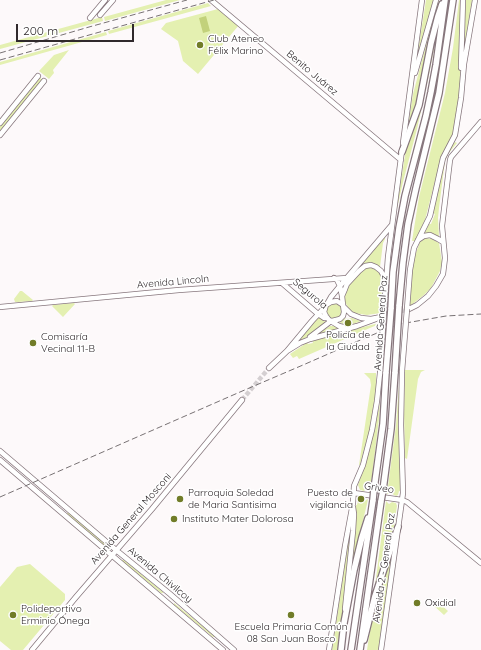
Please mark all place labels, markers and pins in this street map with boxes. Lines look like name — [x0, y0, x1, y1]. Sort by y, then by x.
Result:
place label: Club Ateneo Félix Marino — [208, 33, 264, 56]
marker: Club Ateneo Félix Marino — [195, 40, 205, 50]
marker: Policía de la Ciudad — [343, 318, 353, 328]
place label: Policía de la Ciudad — [326, 329, 370, 352]
place label: Comisaría Vecinal 11-B — [41, 331, 95, 354]
marker: Comisaría Vecinal 11-B — [28, 338, 38, 348]
place label: Parroquia Soledad de Maria Santisima — [188, 487, 277, 510]
place label: Puesto de vigilancia — [307, 487, 353, 510]
marker: Parroquia Soledad de Maria Santisima — [175, 494, 185, 504]
marker: Puesto de vigilancia — [356, 494, 366, 504]
place label: Instituto Mater Dolorosa — [182, 513, 294, 525]
marker: Instituto Mater Dolorosa — [169, 514, 179, 524]
place label: Oxidial — [425, 597, 456, 609]
marker: Oxidial — [412, 598, 422, 608]
place label: Polideportivo Erminio Ónega — [21, 603, 90, 626]
marker: Polideportivo Erminio Ónega — [8, 610, 18, 620]
marker: Escuela Primaria Común 08 San Juan Bosco — [286, 610, 296, 620]
place label: Escuela Primaria Común 08 San Juan Bosco — [234, 621, 348, 644]

